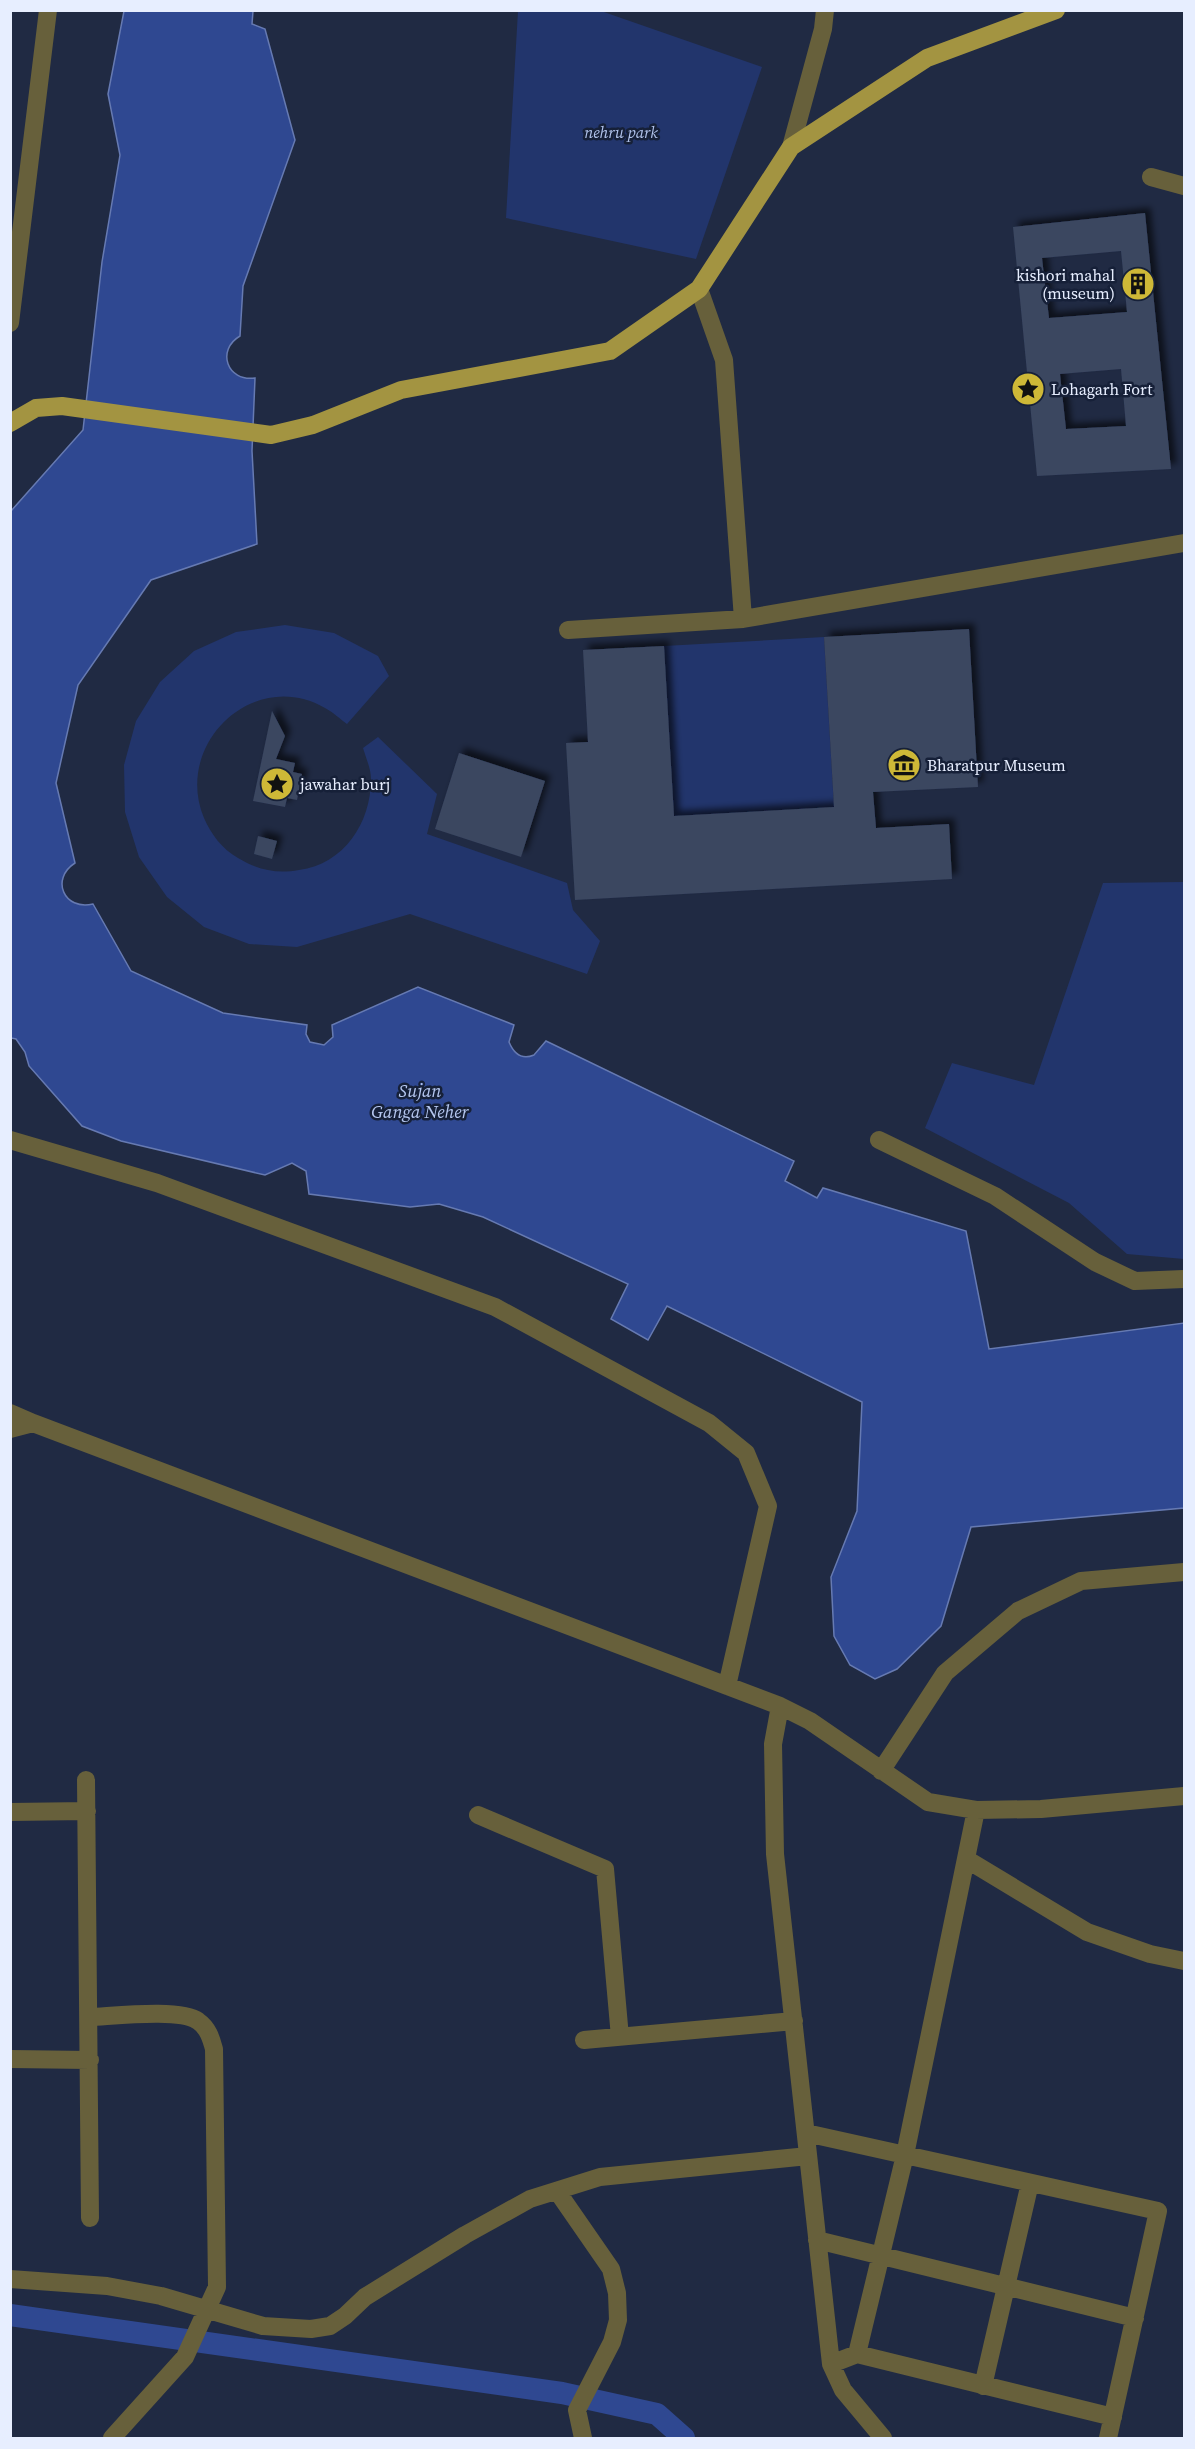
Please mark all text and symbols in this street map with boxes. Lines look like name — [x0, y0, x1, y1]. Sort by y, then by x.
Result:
park label: nehru park — [584, 121, 658, 143]
place label: kishori mahal (museum) — [1016, 264, 1115, 304]
building icon: kishori mahal (museum) — [1120, 266, 1156, 302]
place icon: Lohagarh Fort — [1010, 371, 1046, 407]
place label: Lohagarh Fort — [1051, 378, 1153, 400]
museum icon: Bharatpur Museum — [886, 747, 922, 783]
place label: Bharatpur Museum — [927, 754, 1066, 776]
place icon: jawahar burj — [259, 766, 295, 802]
place label: jawahar burj — [298, 773, 390, 795]
water label: Sujan Ganga Neher — [371, 1078, 470, 1124]

